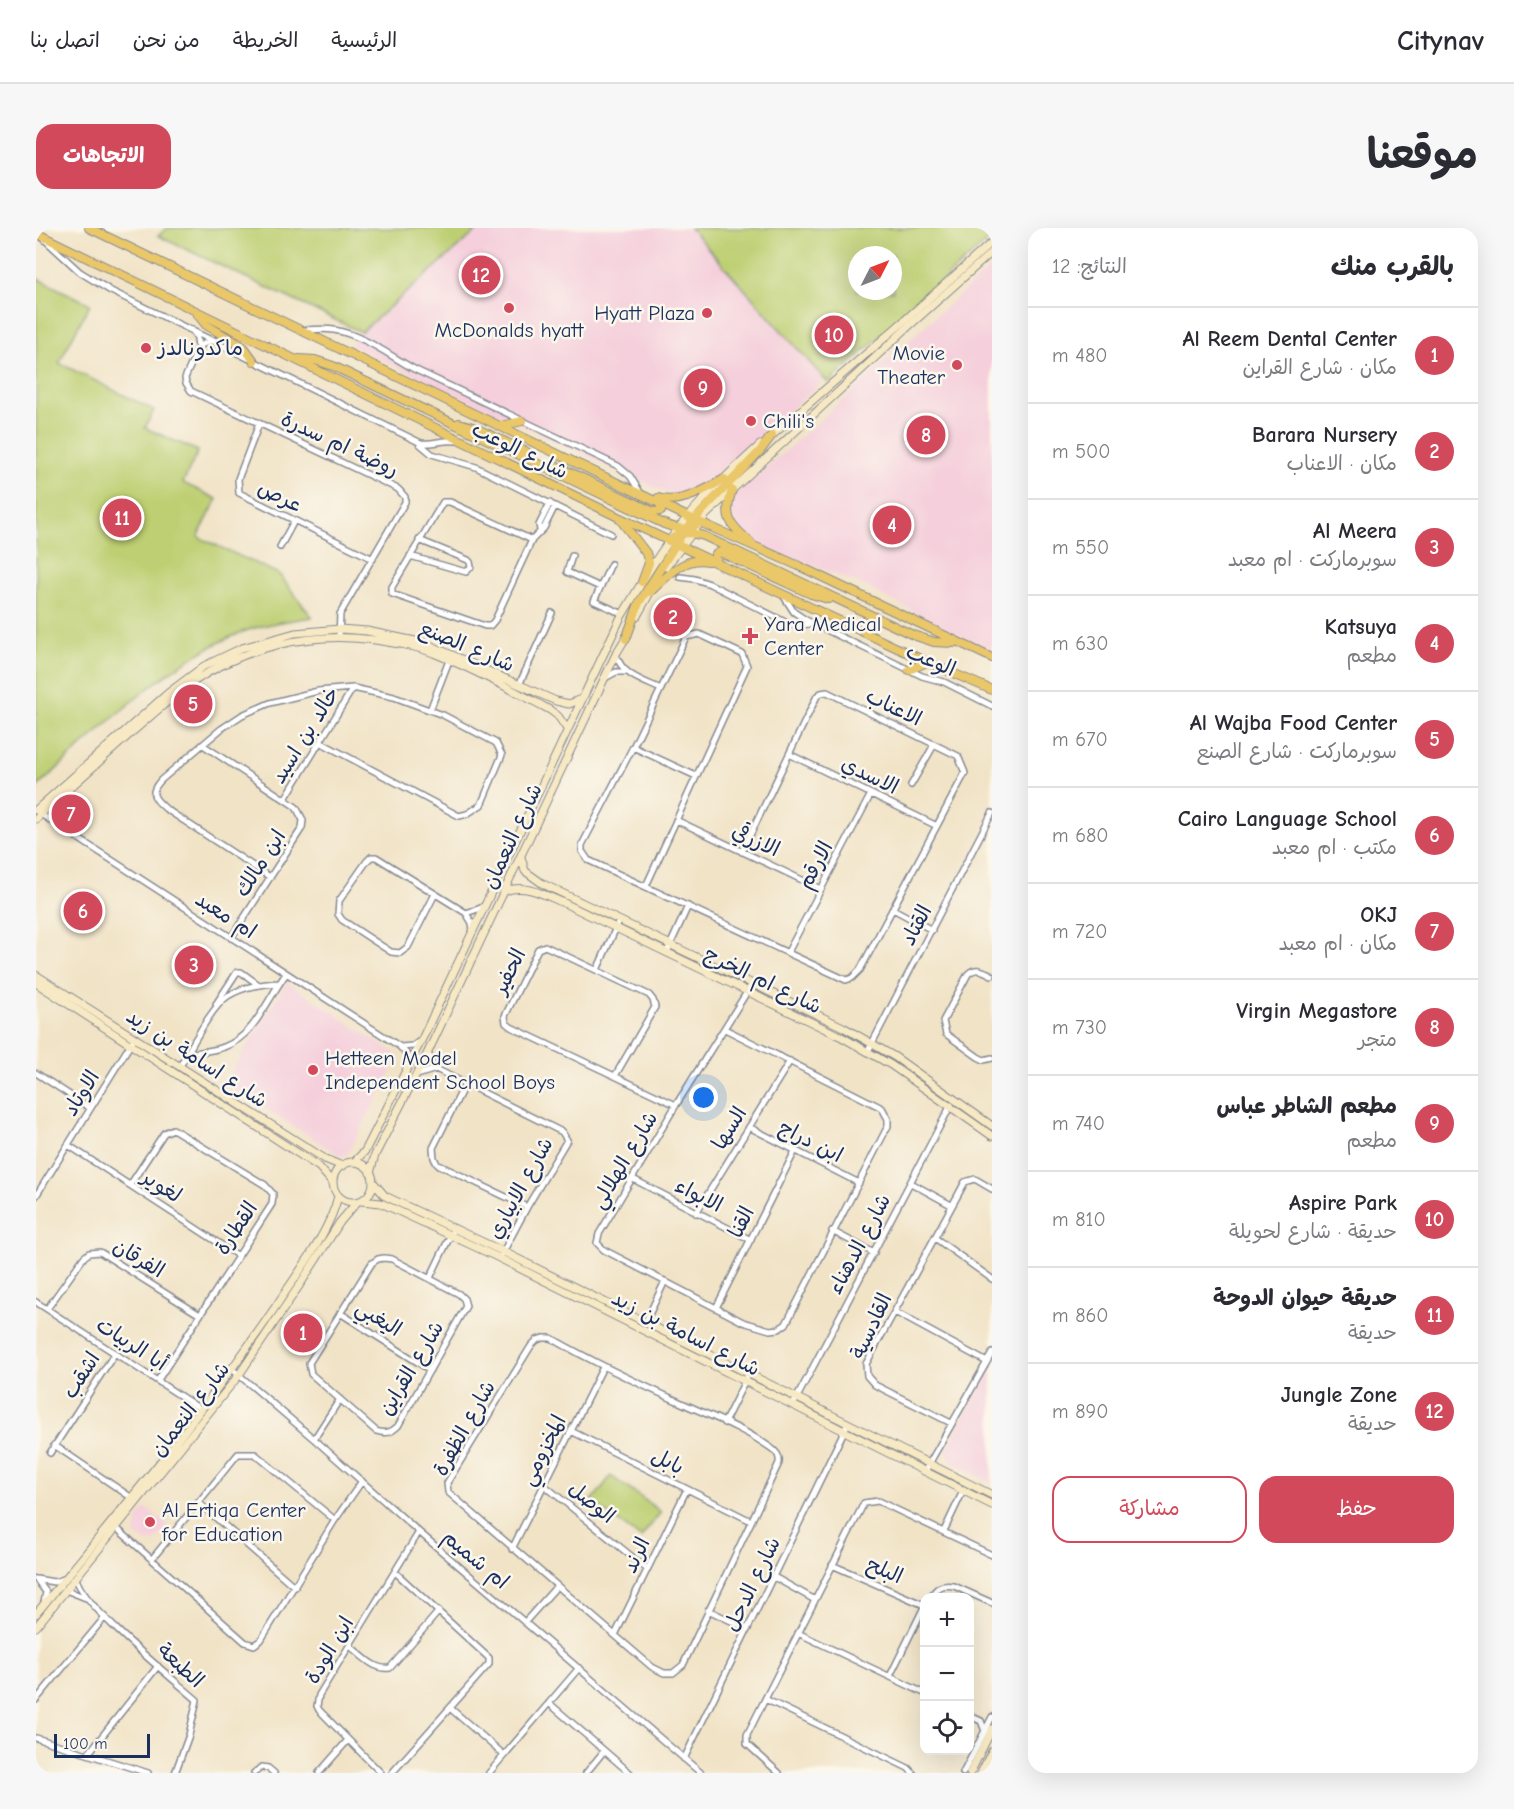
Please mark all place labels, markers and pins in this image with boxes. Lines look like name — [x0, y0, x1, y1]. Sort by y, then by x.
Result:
pin: 12 — [462, 252, 500, 298]
marker: McDonalds hyatt — [502, 301, 516, 315]
place label: Hyatt Plaza — [594, 301, 695, 325]
marker: Hyatt Plaza — [700, 306, 714, 320]
pin: 10 — [814, 312, 854, 358]
place label: McDonalds hyatt — [434, 318, 585, 342]
place label: ماكدونالدز — [156, 336, 243, 362]
marker: ماكدونالدز — [139, 341, 153, 355]
place label: Movie Theater — [877, 341, 946, 389]
marker: Movie Theater — [950, 358, 964, 372]
pin: 9 — [684, 366, 722, 410]
place label: Chili's — [763, 409, 814, 433]
pin: 8 — [906, 412, 946, 458]
marker: Chili's — [744, 414, 758, 428]
pin: 11 — [102, 496, 142, 540]
pin: 4 — [872, 502, 912, 548]
pin: 2 — [654, 594, 692, 640]
place label: Yara Medical Center — [764, 612, 881, 660]
marker: Yara Medical Center — [741, 627, 759, 645]
pin: 5 — [174, 682, 212, 726]
pin: 7 — [51, 792, 90, 836]
pin: 6 — [64, 888, 102, 934]
pin: 3 — [174, 942, 214, 988]
place label: Hetteen Model Independent School Boys — [325, 1046, 555, 1094]
marker: Hetteen Model Independent School Boys — [306, 1063, 320, 1077]
pin: 1 — [284, 1310, 322, 1356]
place label: Al Ertiqa Center for Education — [161, 1498, 306, 1546]
marker: Al Ertiqa Center for Education — [143, 1515, 157, 1529]

